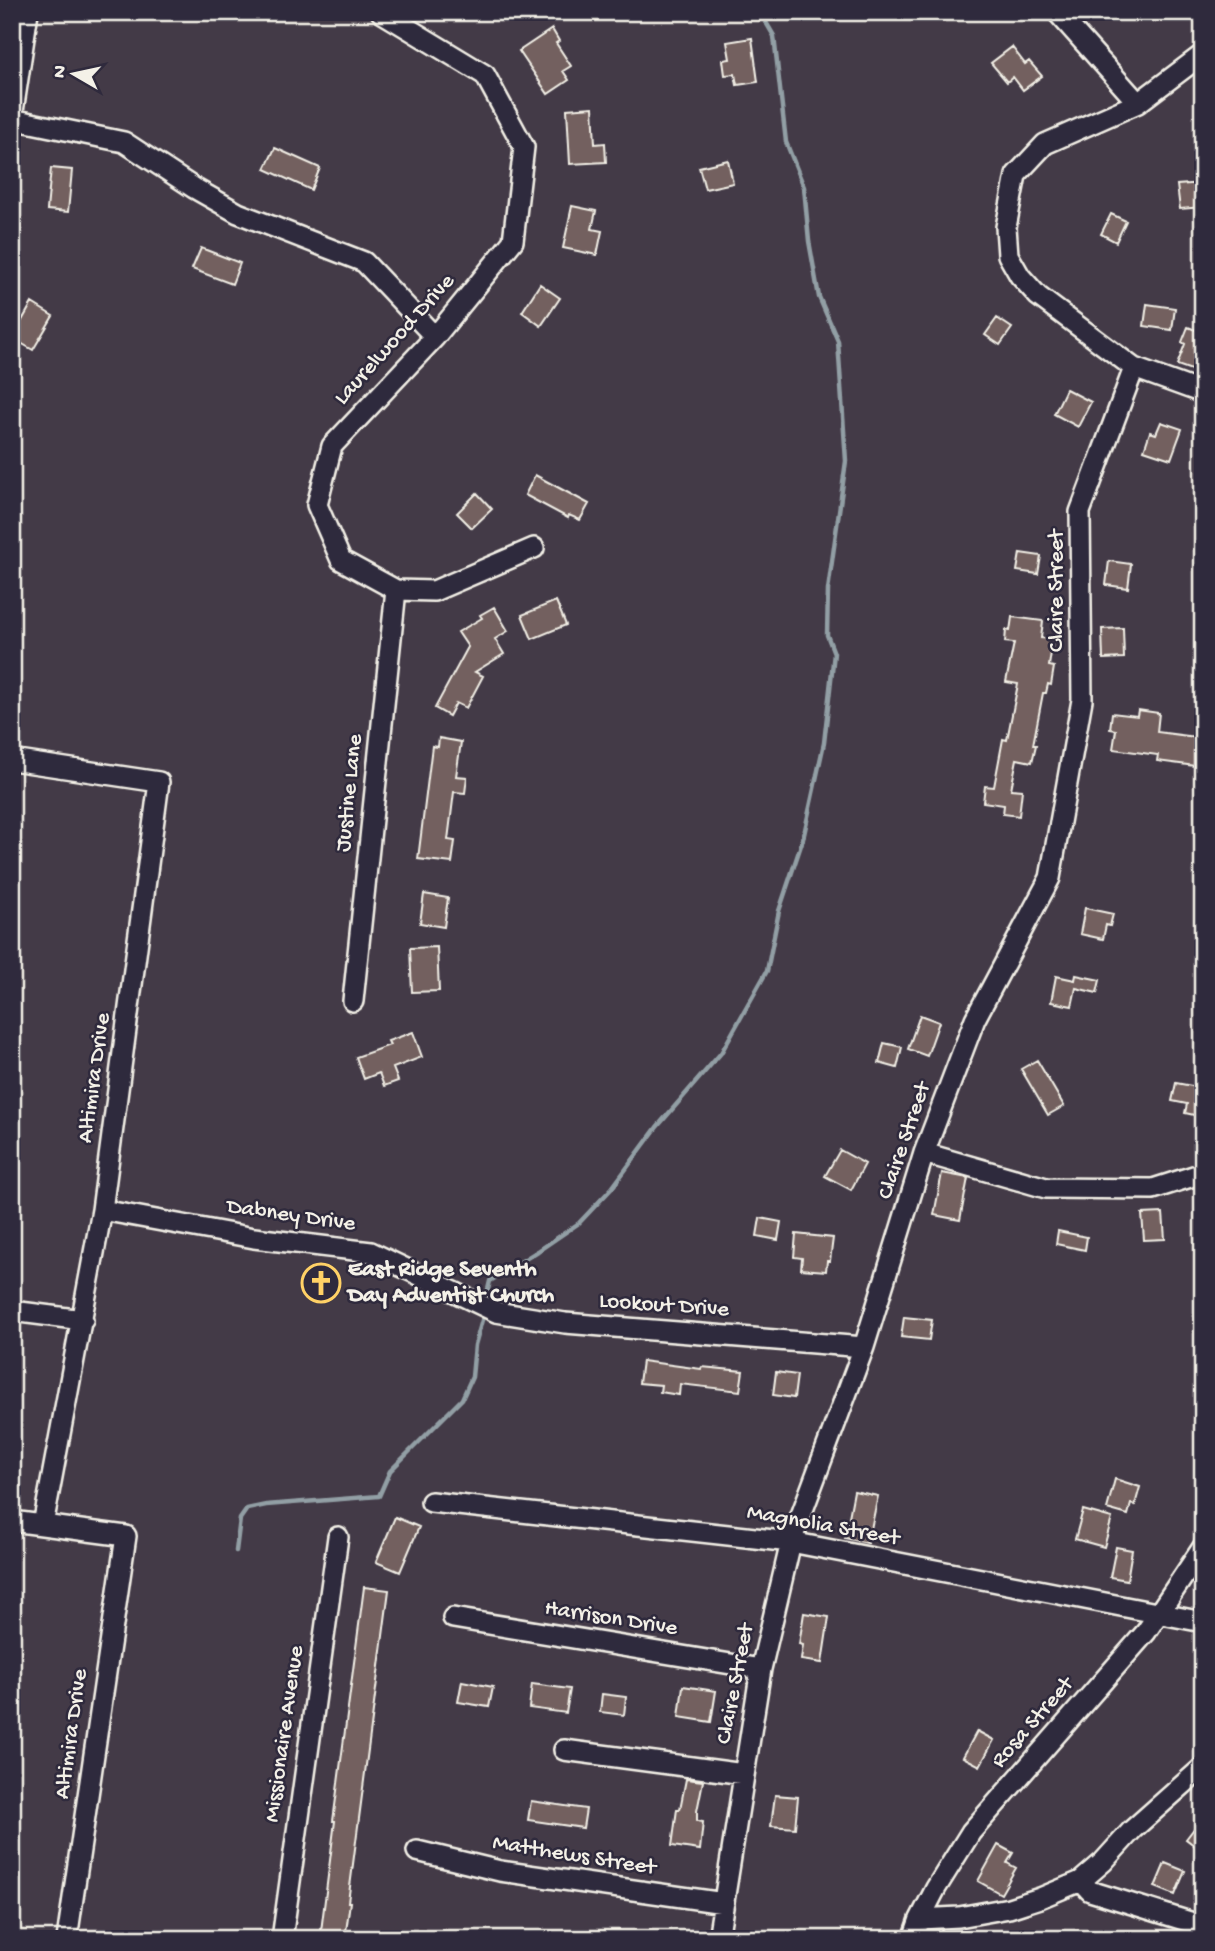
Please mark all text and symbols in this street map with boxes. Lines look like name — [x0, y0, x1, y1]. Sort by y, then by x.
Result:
north arrow — [38, 38, 108, 108]
text: N — [48, 64, 73, 80]
street label: Laurelwood Drive — [329, 268, 462, 411]
street label: Claire Street — [1044, 528, 1071, 652]
street label: Justine Lane — [330, 732, 370, 853]
street label: Altimira Drive — [73, 1010, 118, 1145]
street label: Claire Street — [872, 1077, 938, 1203]
street label: Dabney Drive — [223, 1193, 358, 1239]
place label: East Ridge Seventh Day Adventist Church — [346, 1257, 555, 1310]
church icon: East Ridge Seventh Day Adventist Church — [300, 1262, 342, 1304]
street label: Lookout Drive — [598, 1288, 731, 1324]
street label: Magnolia Street — [745, 1499, 903, 1553]
street label: Harrison Drive — [543, 1595, 680, 1643]
street label: Claire Street — [711, 1620, 761, 1746]
street label: Missionaire Avenue — [259, 1643, 311, 1824]
street label: Altimira Drive — [50, 1666, 95, 1801]
street label: Rosa Street — [986, 1671, 1081, 1774]
street label: Matthews Street — [491, 1830, 659, 1882]

